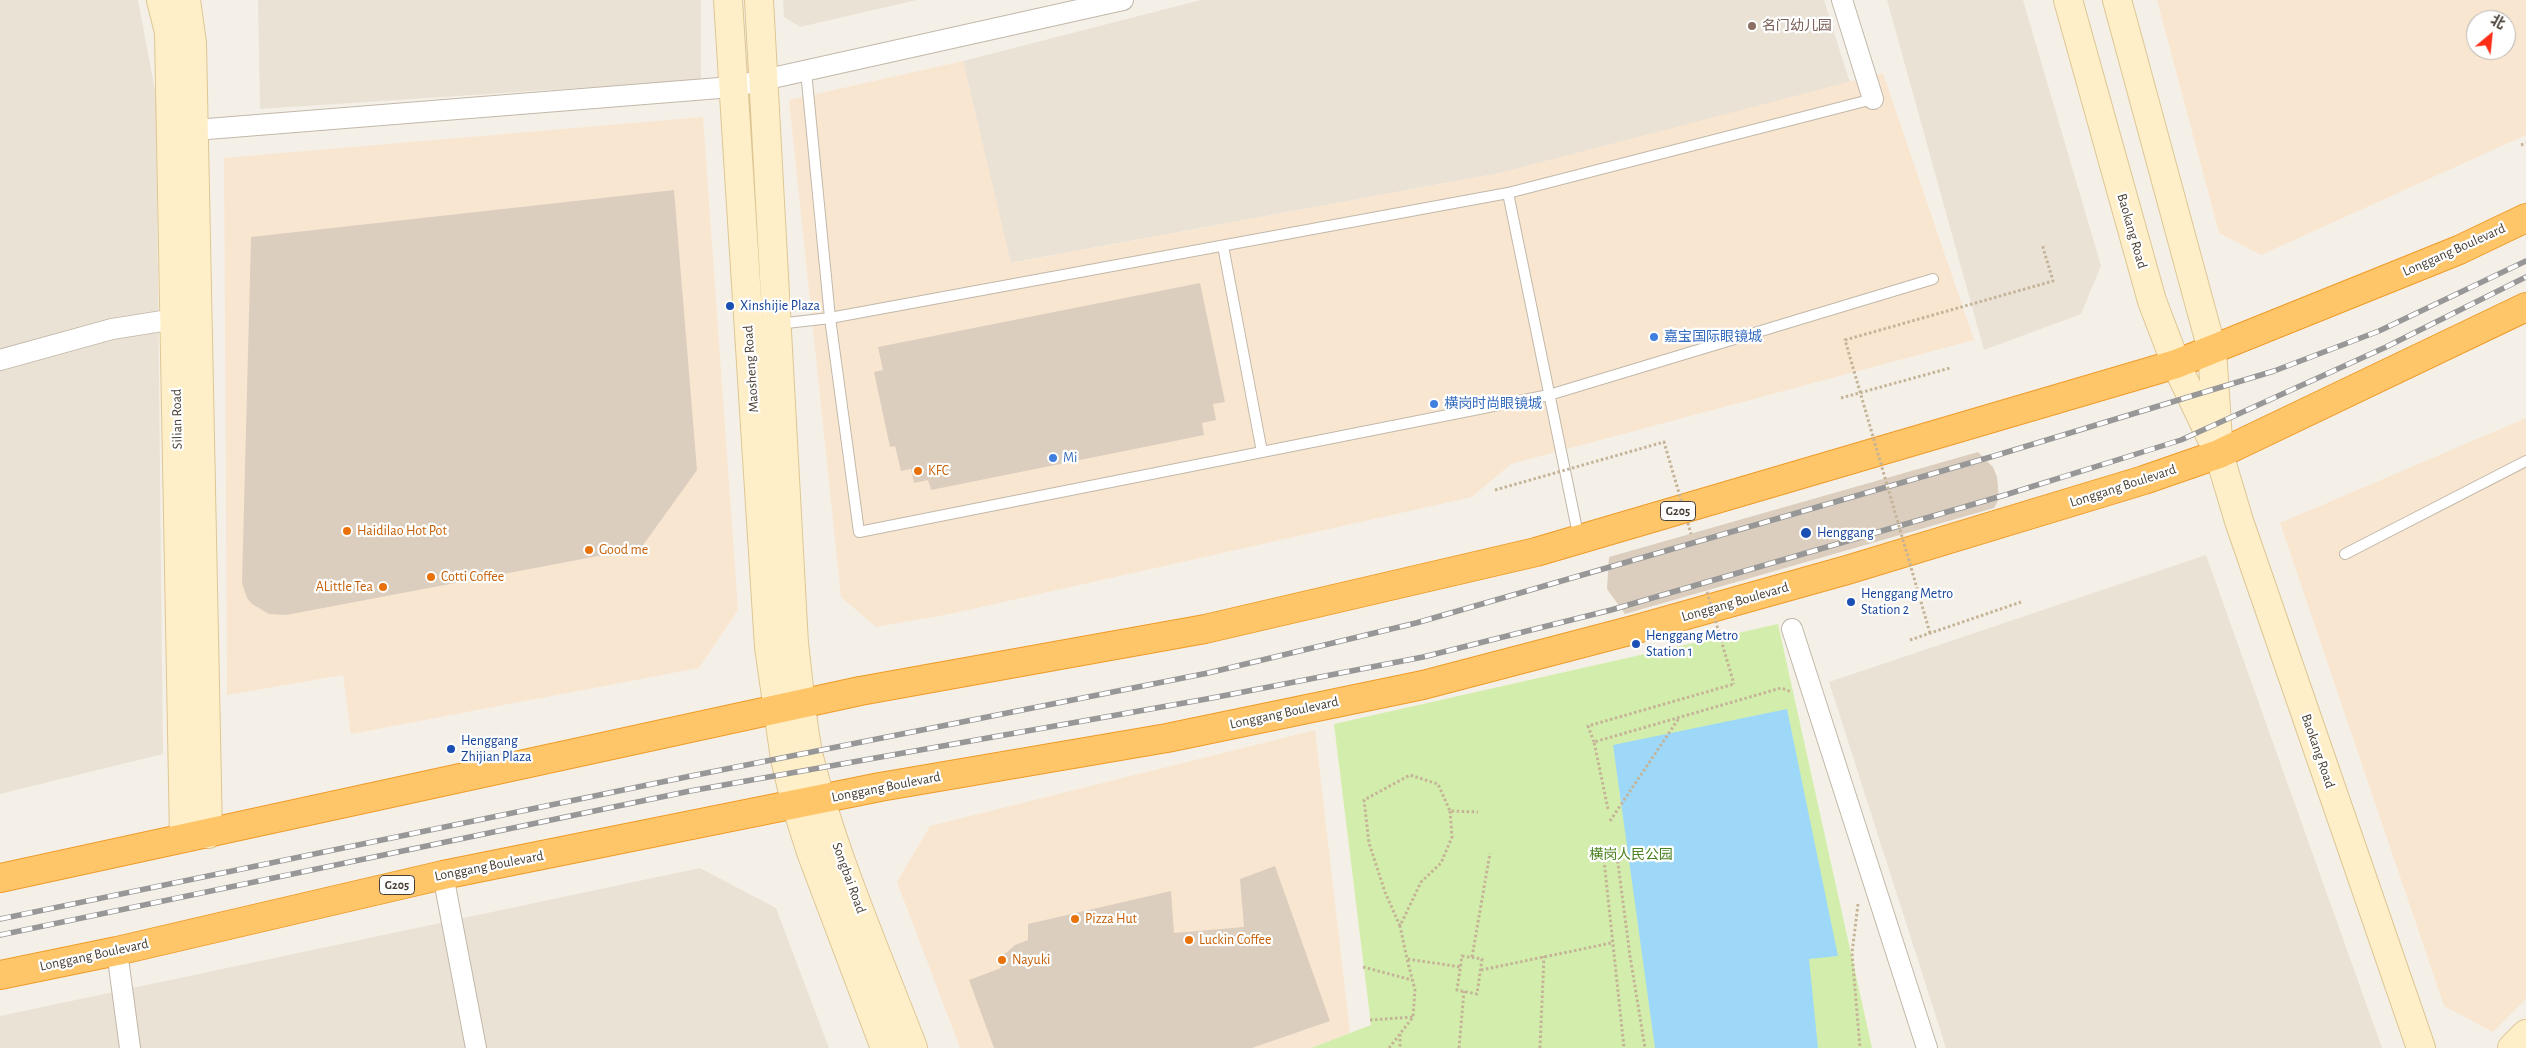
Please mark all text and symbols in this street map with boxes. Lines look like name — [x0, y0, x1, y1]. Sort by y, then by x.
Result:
north arrow — [2466, 10, 2516, 60]
text: 北 — [2488, 13, 2507, 32]
place label: 名门幼儿园 — [1762, 18, 1832, 34]
marker: 名门幼儿园 — [1746, 20, 1758, 32]
street label: Baokang Road — [2113, 191, 2151, 271]
street label: Longgang Boulevard — [2400, 220, 2508, 280]
place label: Xinshijie Plaza — [740, 298, 820, 314]
marker: Xinshijie Plaza — [724, 300, 736, 312]
street label: Maosheng Road — [740, 325, 762, 413]
place label: 嘉宝国际眼镜城 — [1664, 329, 1762, 345]
marker: 嘉宝国际眼镜城 — [1648, 331, 1660, 343]
street label: Silian Road — [168, 389, 186, 449]
place label: 横岗时尚眼镜城 — [1444, 396, 1542, 412]
marker: 横岗时尚眼镜城 — [1428, 398, 1440, 410]
place label: Mi — [1063, 450, 1077, 466]
marker: Mi — [1047, 452, 1059, 464]
street label: Longgang Boulevard — [2068, 461, 2178, 511]
place label: KFC — [928, 463, 949, 479]
marker: KFC — [912, 465, 924, 477]
road number: G205 — [1660, 502, 1696, 520]
place label: Haidilao Hot Pot — [357, 523, 447, 539]
marker: Haidilao Hot Pot — [341, 525, 353, 537]
place label: Henggang — [1817, 525, 1874, 541]
marker: Henggang — [1799, 526, 1813, 540]
place label: Good me — [599, 542, 648, 558]
marker: Good me — [583, 544, 595, 556]
place label: Cotti Coffee — [441, 569, 504, 585]
marker: Cotti Coffee — [425, 571, 437, 583]
place label: ALittle Tea — [316, 579, 373, 595]
street label: Longgang Boulevard — [1679, 579, 1791, 625]
marker: ALittle Tea — [377, 581, 389, 593]
place label: Henggang Metro Station 2 — [1861, 586, 1953, 618]
marker: Henggang Metro Station 2 — [1845, 596, 1857, 608]
place label: Henggang Metro Station 1 — [1646, 628, 1738, 660]
marker: Henggang Metro Station 1 — [1630, 638, 1642, 650]
street label: Longgang Boulevard — [1228, 693, 1340, 733]
street label: Baokang Road — [2297, 712, 2339, 790]
place label: Henggang Zhijian Plaza — [461, 733, 531, 766]
marker: Henggang Zhijian Plaza — [445, 743, 457, 755]
street label: Longgang Boulevard — [830, 768, 942, 806]
street label: Songbai Road — [828, 840, 870, 916]
street label: Longgang Boulevard — [433, 847, 545, 885]
park label: 横岗人民公园 — [1589, 847, 1673, 863]
road number: G205 — [380, 876, 414, 894]
place label: Pizza Hut — [1085, 911, 1137, 927]
marker: Pizza Hut — [1069, 913, 1081, 925]
place label: Luckin Coffee — [1199, 932, 1271, 948]
marker: Luckin Coffee — [1183, 934, 1195, 946]
street label: Longgang Boulevard — [38, 935, 150, 975]
place label: Nayuki — [1012, 952, 1050, 968]
marker: Nayuki — [996, 954, 1008, 966]

